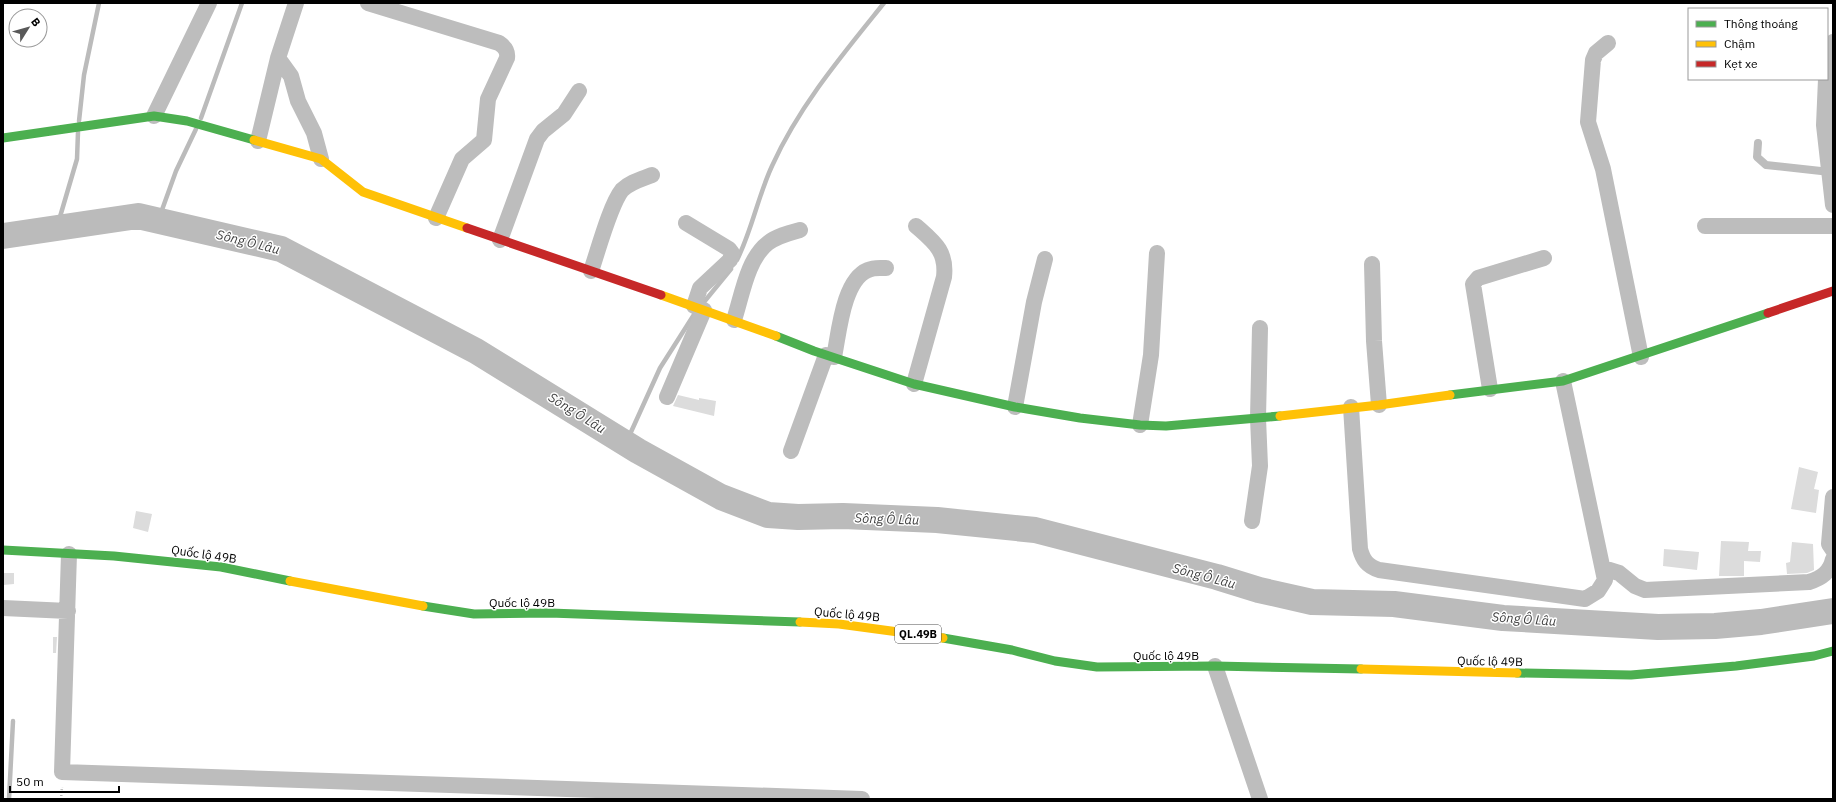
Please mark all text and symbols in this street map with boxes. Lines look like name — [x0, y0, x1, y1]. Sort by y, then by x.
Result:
north arrow — [8, 8, 48, 48]
legend — [1688, 8, 1828, 80]
text: B — [28, 15, 44, 29]
text: Thông thoáng — [1724, 16, 1798, 31]
text: Chậm — [1724, 36, 1755, 51]
text: Kẹt xe — [1724, 56, 1758, 71]
water label: Sông Ô Lâu — [215, 226, 281, 258]
water label: Sông Ô Lâu — [545, 389, 609, 437]
water label: Sông Ô Lâu — [854, 509, 920, 529]
street label: Quốc lộ 49B — [170, 542, 238, 566]
water label: Sông Ô Lâu — [1171, 559, 1237, 593]
street label: Quốc lộ 49B — [489, 595, 555, 610]
street label: Quốc lộ 49B — [813, 604, 881, 624]
water label: Sông Ô Lâu — [1491, 608, 1557, 630]
road number: QL.49B — [895, 625, 941, 643]
street label: Quốc lộ 49B — [1133, 648, 1199, 663]
street label: Quốc lộ 49B — [1457, 653, 1523, 669]
scale bar — [10, 768, 119, 794]
text: 50 m — [16, 774, 44, 789]

